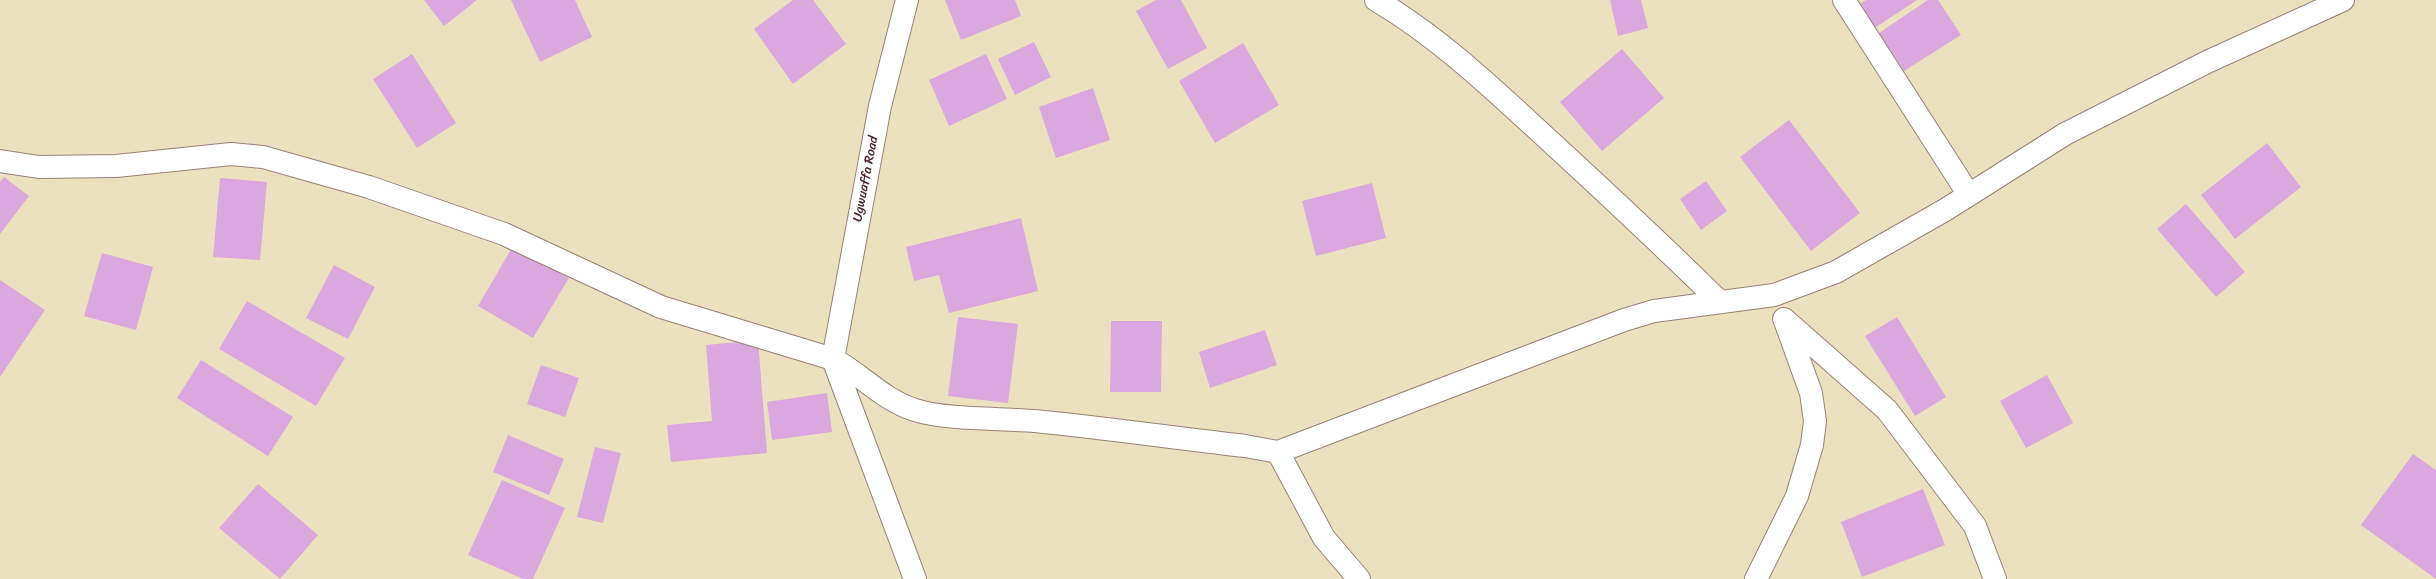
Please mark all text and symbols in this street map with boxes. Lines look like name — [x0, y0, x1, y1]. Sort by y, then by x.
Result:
street label: Ugwuaffa Road — [850, 135, 882, 223]

